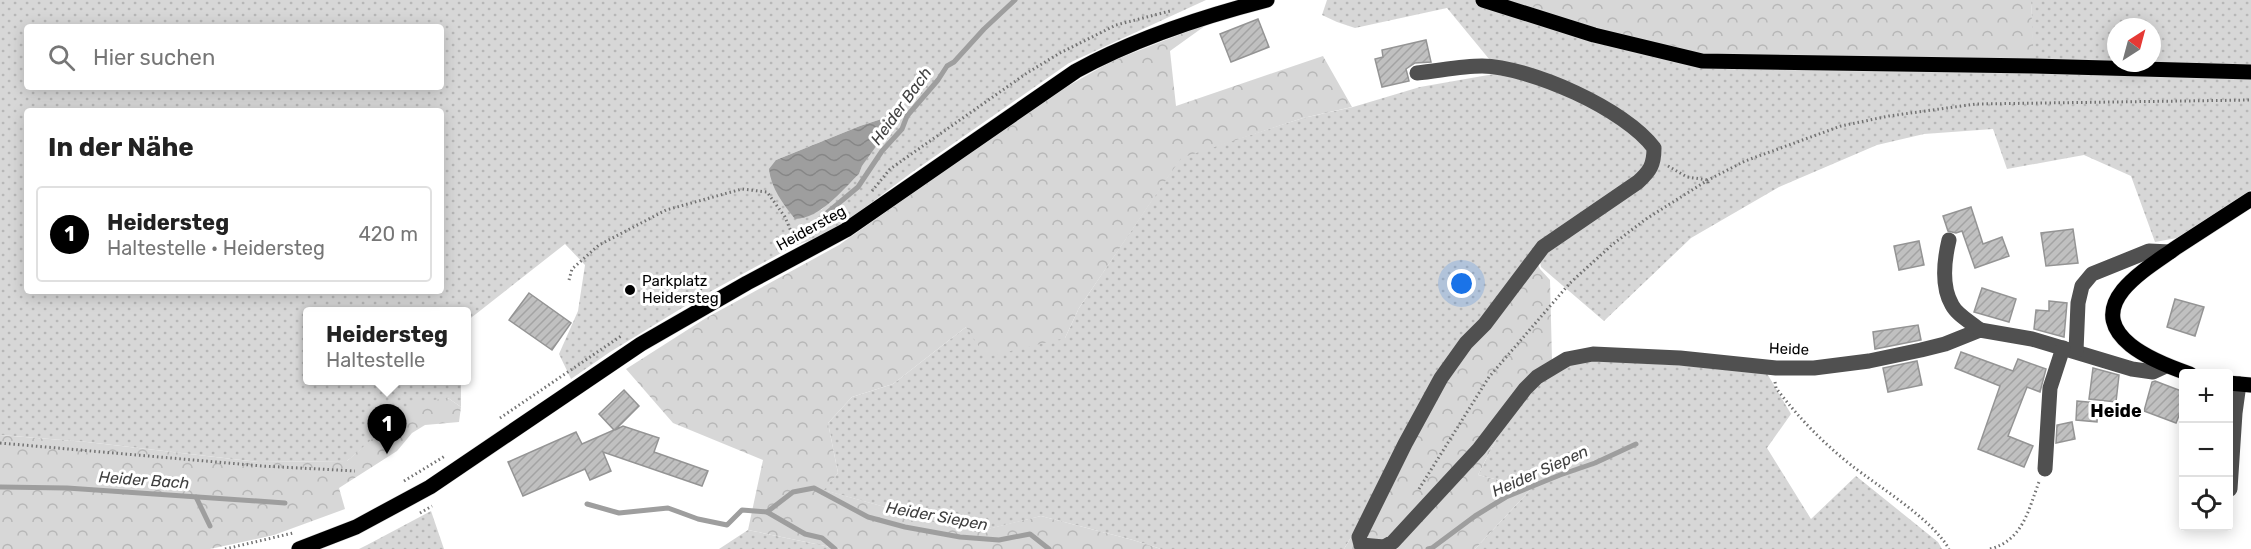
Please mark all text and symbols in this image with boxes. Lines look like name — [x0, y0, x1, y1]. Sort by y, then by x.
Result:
north arrow — [2107, 18, 2161, 72]
search box — [24, 24, 444, 90]
icon: search — [45, 41, 78, 74]
text: Hier suchen — [93, 44, 215, 71]
water label: Heider Bach — [867, 64, 935, 148]
text: In der Nähe — [48, 132, 194, 163]
street label: Heidersteg — [773, 202, 849, 254]
text: Heidersteg — [107, 209, 229, 236]
text: 1 — [65, 222, 74, 246]
text: 420 m — [358, 222, 418, 246]
text: Haltestelle · Heidersteg — [107, 236, 325, 260]
your location — [1447, 269, 1476, 298]
place label: Parkplatz Heidersteg — [642, 272, 719, 307]
marker: Parkplatz Heidersteg — [623, 283, 637, 297]
popup — [303, 307, 471, 385]
text: Heidersteg — [326, 321, 448, 348]
street label: Heide — [1769, 339, 1809, 359]
text: Haltestelle — [326, 348, 425, 372]
map controls — [2179, 369, 2233, 531]
button: + — [2179, 369, 2233, 423]
district label: Heide — [2090, 400, 2142, 422]
pin: 1 — [368, 404, 406, 454]
button: − — [2179, 423, 2233, 477]
water label: Heider Siepen — [1489, 441, 1591, 501]
water label: Heider Bach — [98, 467, 190, 493]
button: locate — [2179, 477, 2233, 531]
water label: Heider Siepen — [884, 498, 990, 534]

